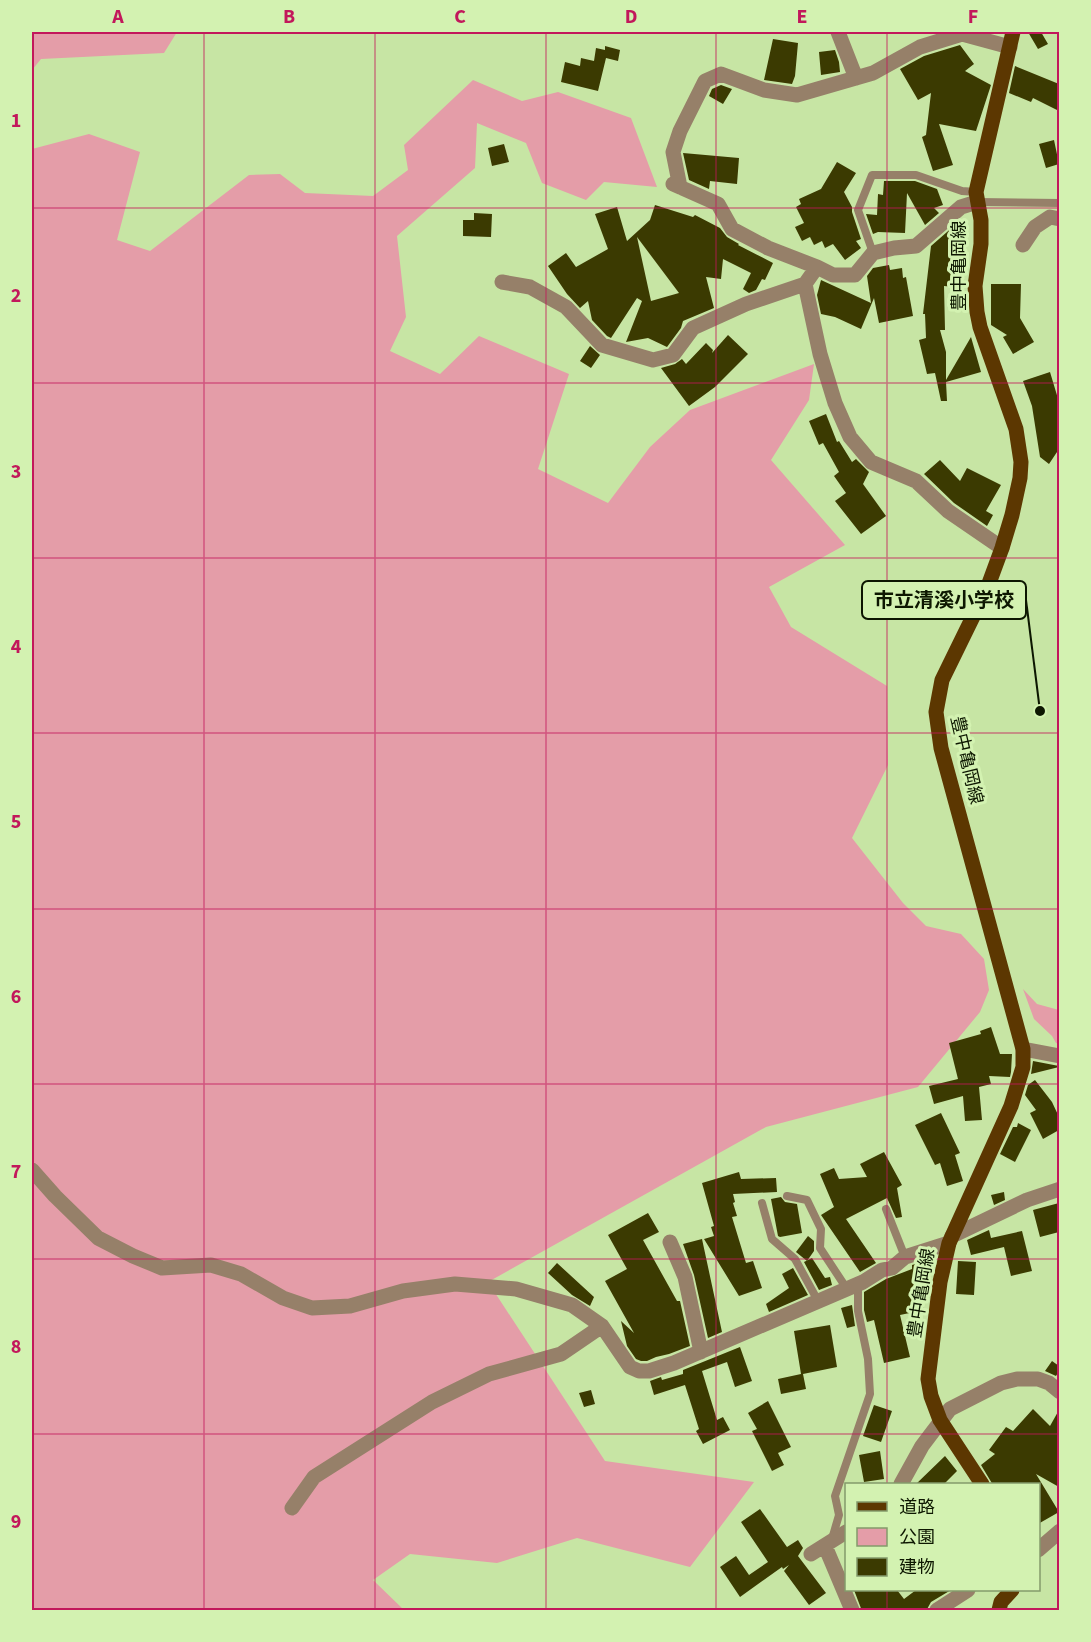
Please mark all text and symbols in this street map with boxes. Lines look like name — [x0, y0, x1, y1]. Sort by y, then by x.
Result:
text: A — [111, 3, 124, 31]
text: B — [283, 3, 295, 31]
text: C — [454, 3, 466, 31]
text: D — [625, 3, 637, 31]
text: E — [797, 3, 807, 31]
text: F — [968, 3, 978, 31]
text: 1 — [11, 107, 21, 135]
street label: 豊中亀岡線 — [947, 221, 972, 311]
text: 2 — [11, 282, 21, 310]
text: 3 — [11, 458, 21, 486]
callout: 市立清溪小学校 — [862, 581, 1026, 619]
text: 市立清溪小学校 — [874, 587, 1014, 615]
text: 4 — [11, 633, 22, 661]
street label: 豊中亀岡線 — [944, 713, 989, 807]
text: 5 — [11, 808, 21, 836]
text: 6 — [11, 983, 21, 1011]
text: 7 — [11, 1158, 21, 1186]
street label: 豊中亀岡線 — [902, 1247, 941, 1339]
text: 8 — [11, 1333, 21, 1361]
legend — [845, 1483, 1040, 1591]
text: 道路 — [899, 1495, 935, 1520]
text: 9 — [11, 1508, 21, 1536]
text: 公園 — [899, 1525, 935, 1550]
text: 建物 — [899, 1555, 935, 1580]

